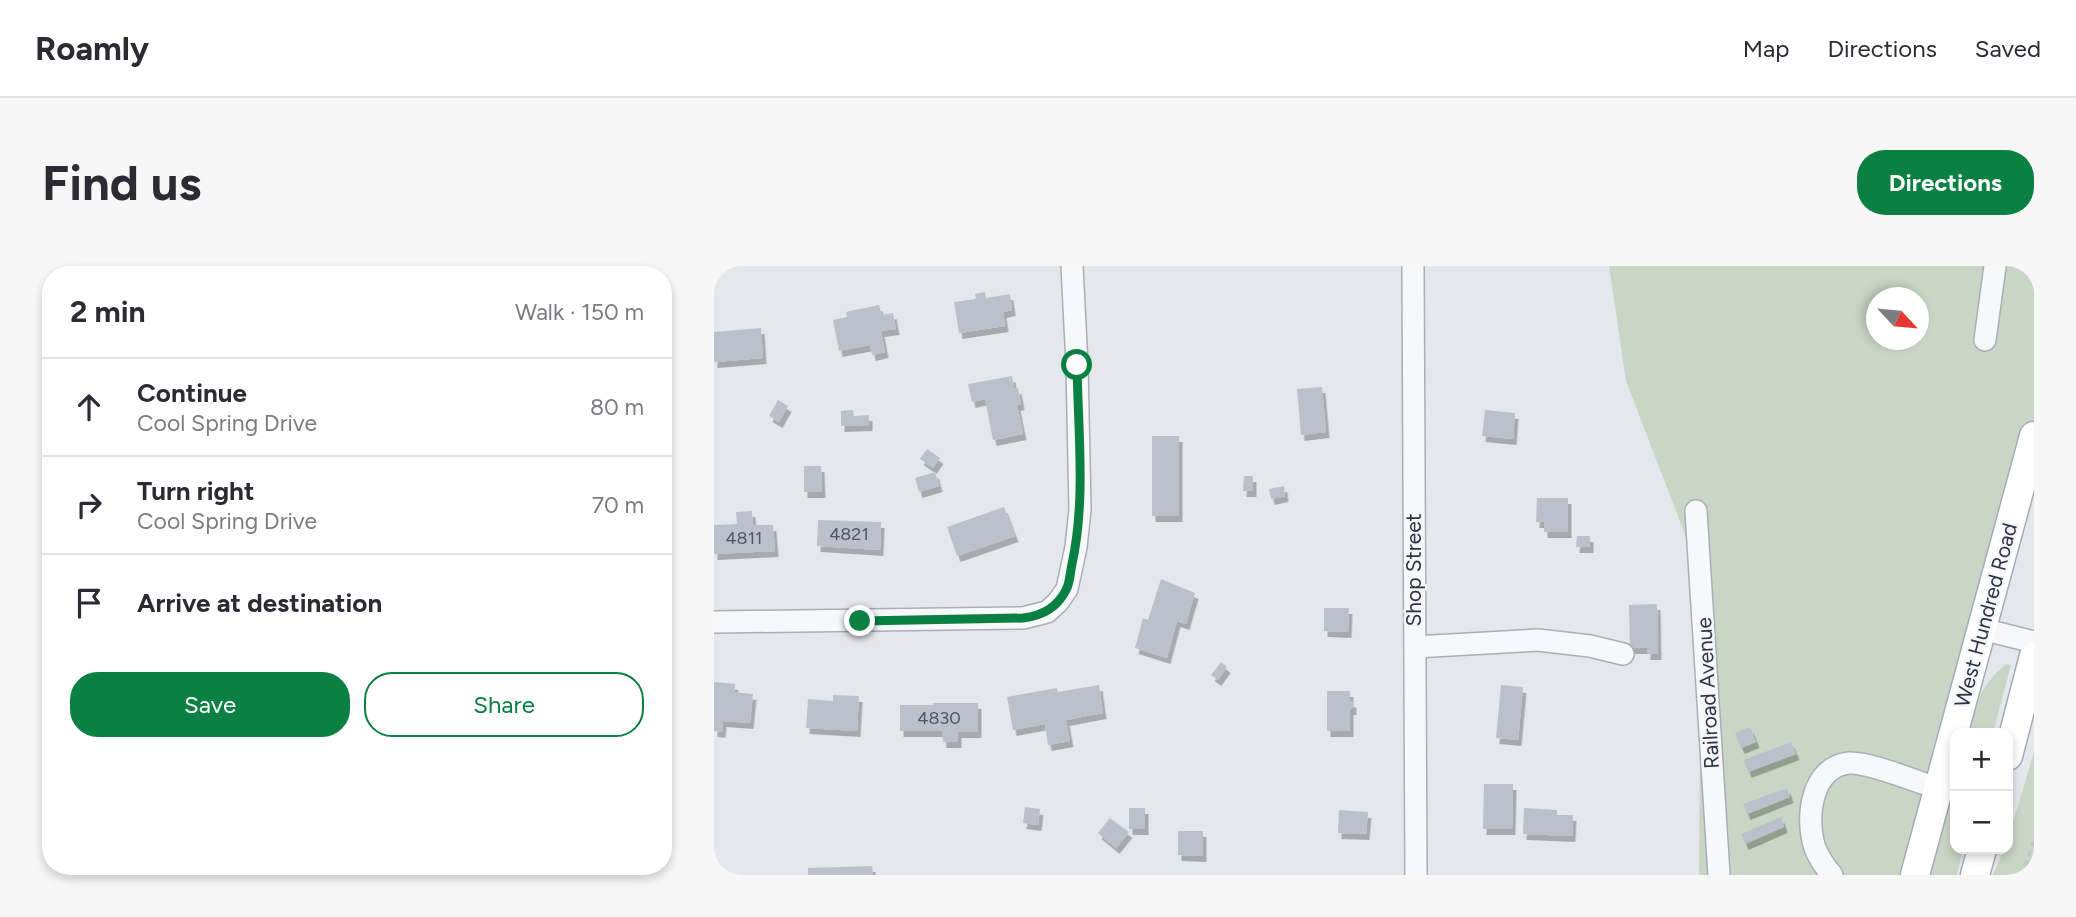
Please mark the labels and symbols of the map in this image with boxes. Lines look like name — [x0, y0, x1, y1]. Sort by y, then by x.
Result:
north arrow — [1866, 287, 1929, 350]
route start — [1061, 349, 1092, 380]
street label: Shop Street — [1401, 513, 1426, 627]
street label: West Hundred Road — [1949, 520, 2022, 710]
house number: 4821 — [829, 523, 869, 545]
house number: 4811 — [725, 527, 763, 549]
route end — [844, 605, 875, 636]
street label: Railroad Avenue — [1691, 617, 1724, 769]
house number: 4830 — [917, 707, 961, 729]

